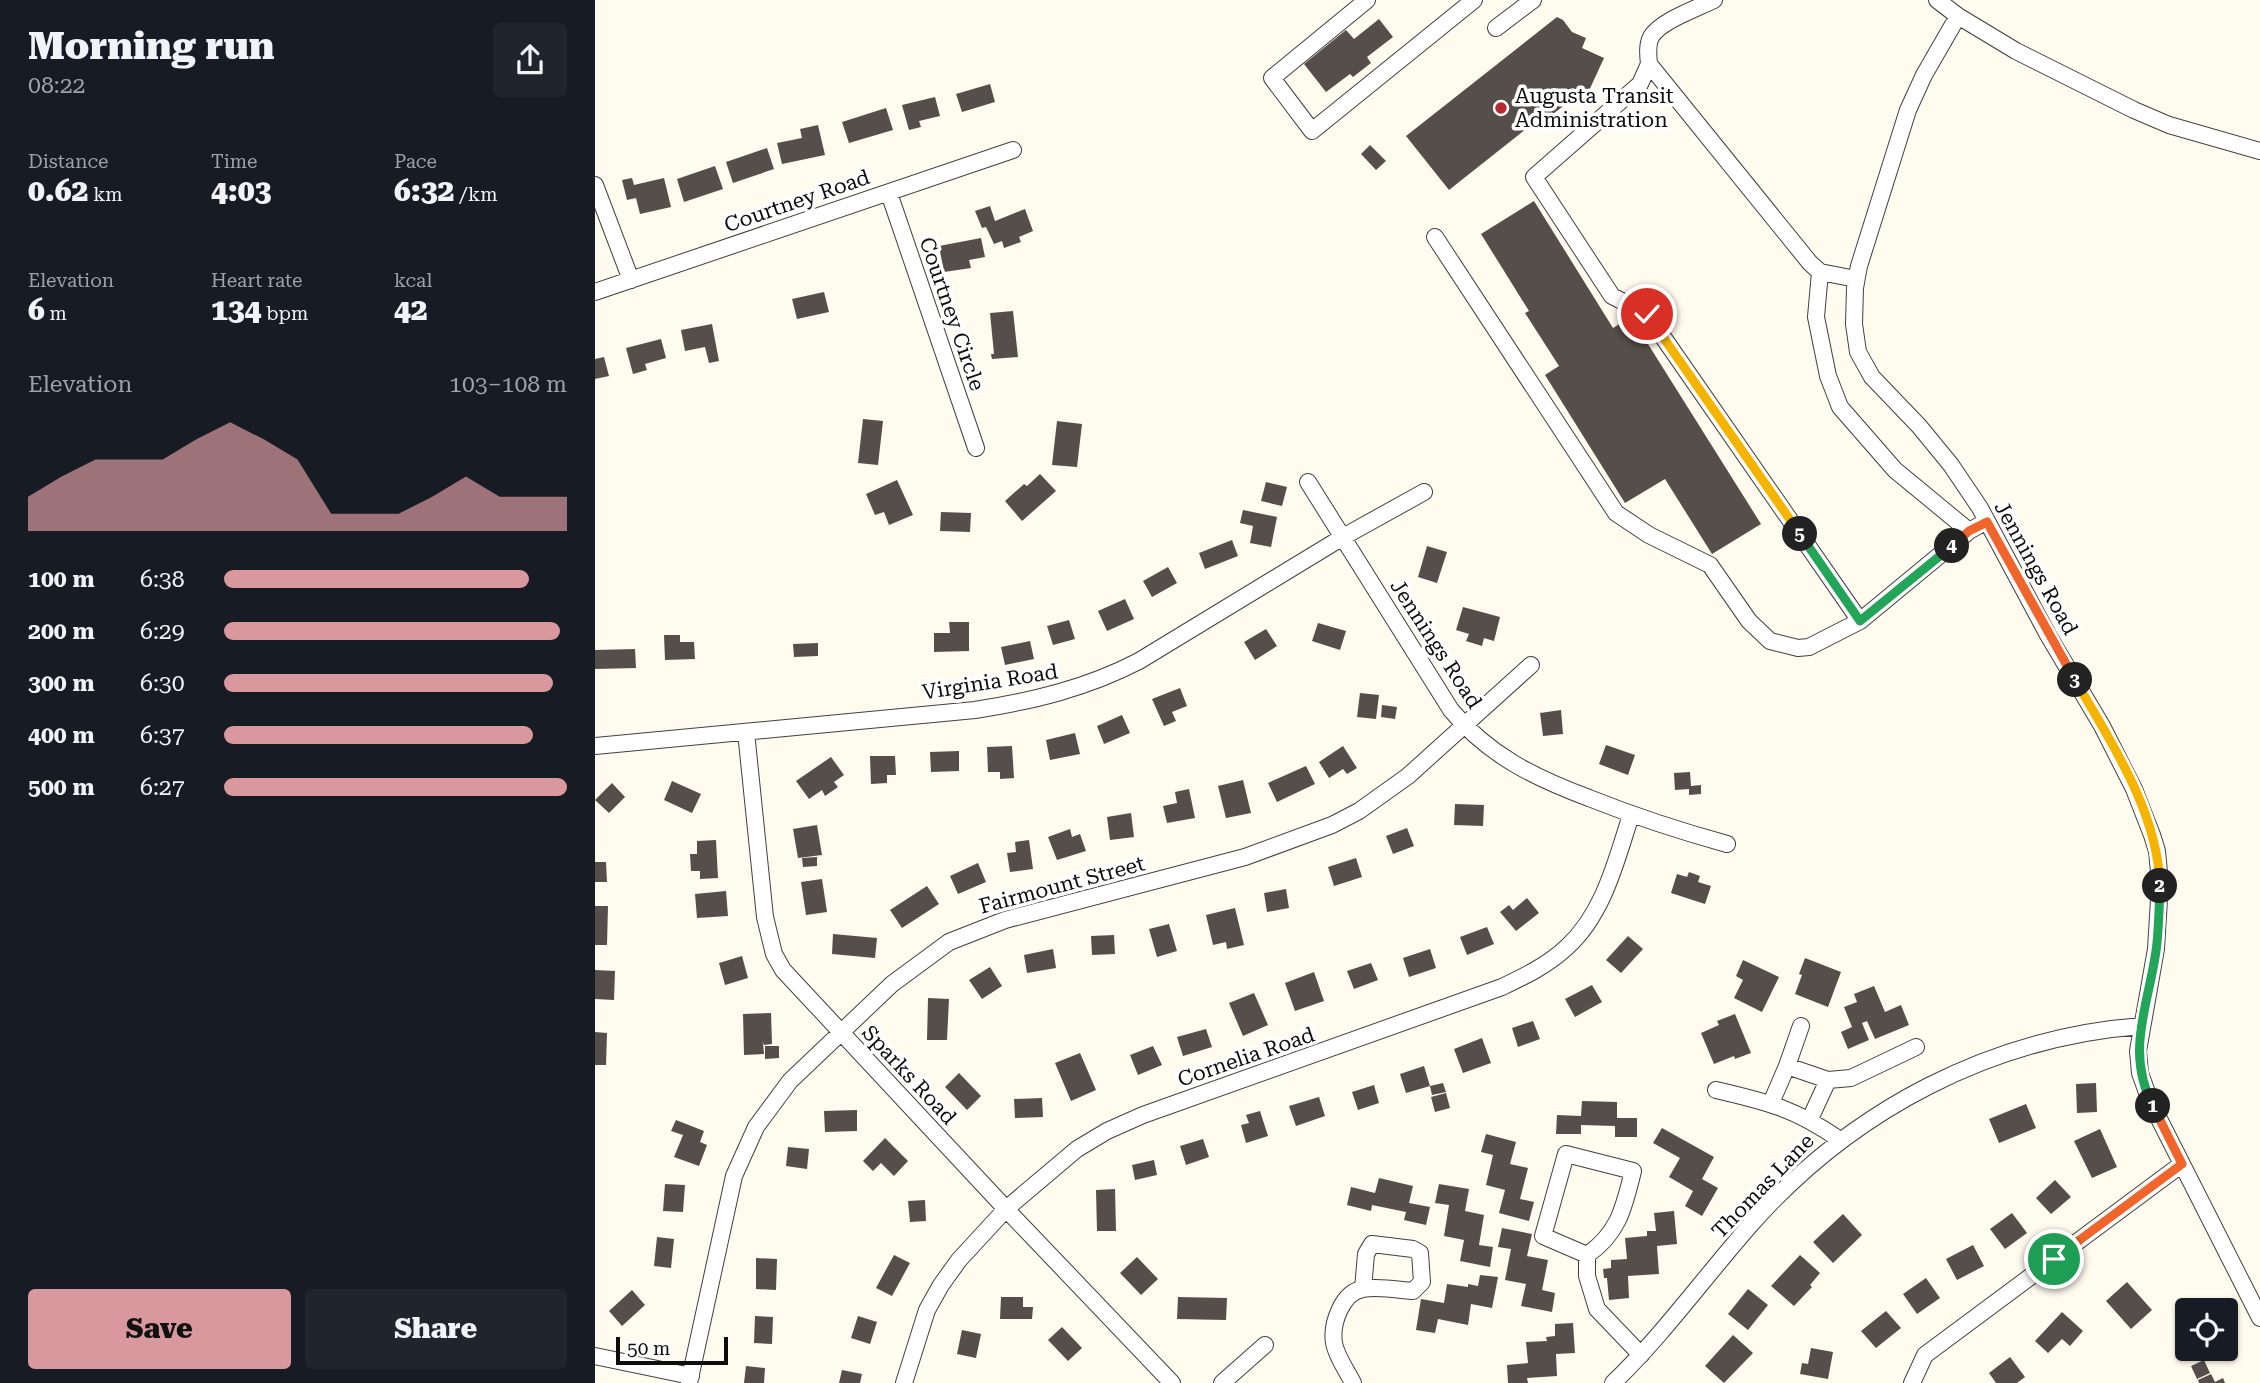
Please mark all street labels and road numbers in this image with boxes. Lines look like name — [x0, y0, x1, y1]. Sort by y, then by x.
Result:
street label: Courtney Road — [721, 165, 873, 237]
street label: Courtney Circle — [914, 234, 990, 394]
street label: Jennings Road — [1989, 497, 2083, 639]
street label: Jennings Road — [1385, 575, 1487, 714]
street label: Virginia Road — [921, 659, 1060, 705]
street label: Fairmount Street — [977, 851, 1148, 919]
street label: Sparks Road — [857, 1021, 961, 1130]
street label: Cornelia Road — [1174, 1022, 1318, 1092]
street label: Thomas Lane — [1707, 1129, 1819, 1243]

